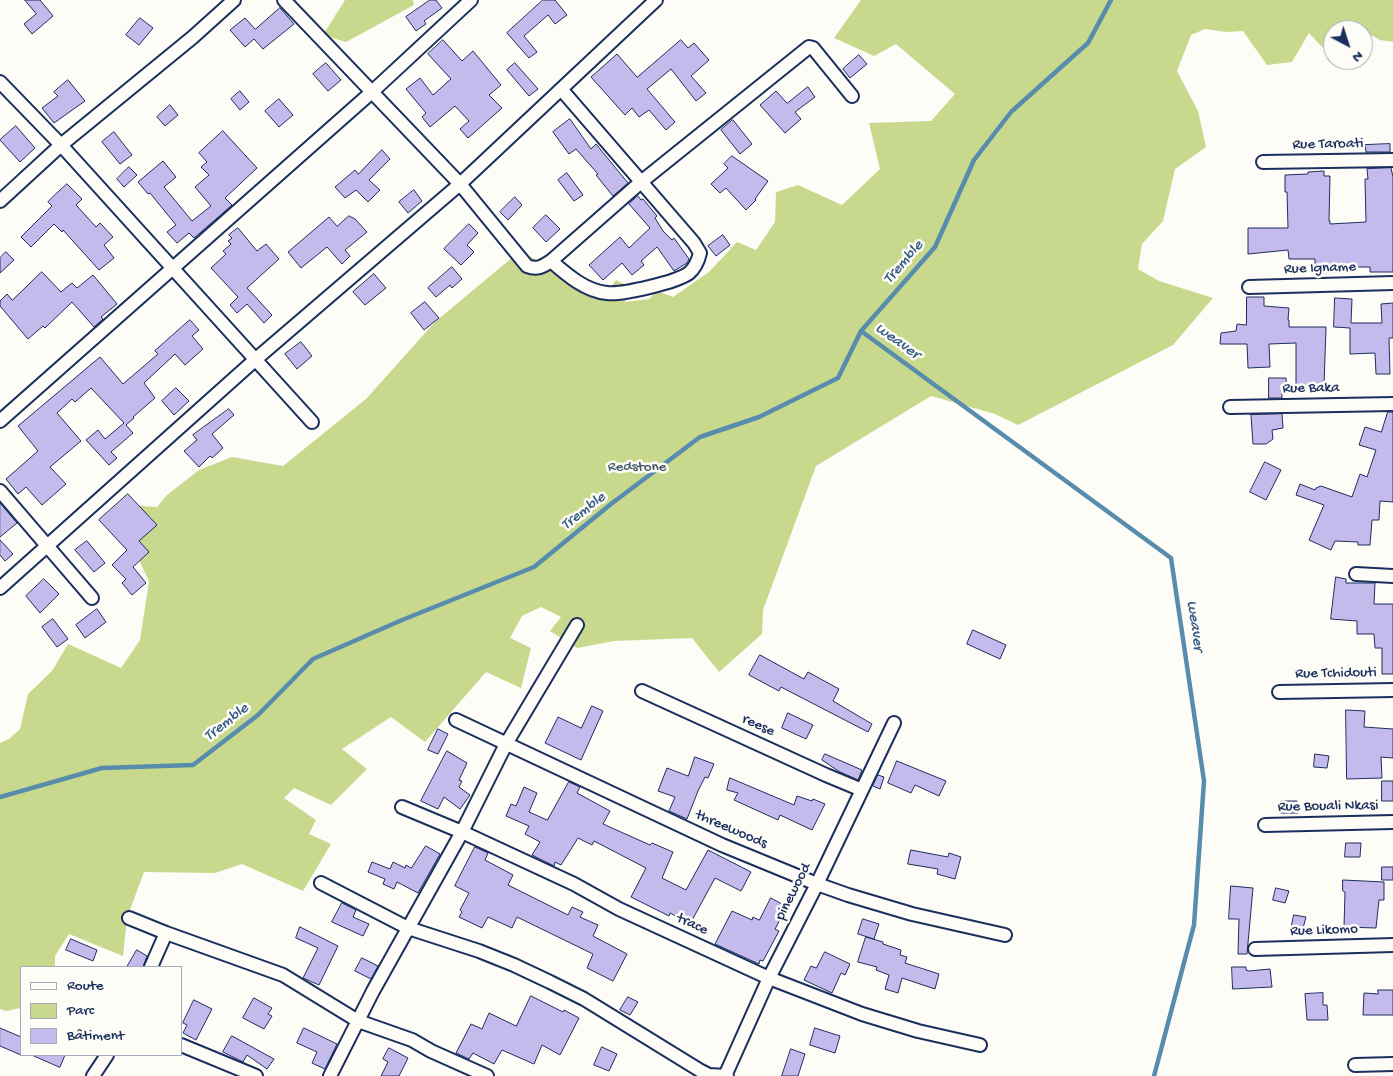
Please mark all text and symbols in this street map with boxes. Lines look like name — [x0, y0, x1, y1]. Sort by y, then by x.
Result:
north arrow — [1323, 20, 1373, 70]
text: N — [1348, 47, 1366, 66]
street label: Rue Taroati — [1292, 135, 1364, 155]
water label: Tremble — [880, 237, 928, 289]
street label: Rue Igname — [1284, 259, 1356, 279]
water label: weaver — [871, 319, 923, 365]
street label: Rue Baka — [1282, 380, 1340, 398]
park label: Redstone — [608, 459, 666, 477]
water label: Tremble — [558, 489, 610, 535]
water label: weaver — [1181, 600, 1207, 652]
street label: Rue Tchidouti — [1295, 664, 1377, 684]
water label: Tremble — [201, 700, 253, 746]
street label: reese — [739, 711, 777, 741]
street label: Rue Bouali Nkasi — [1278, 797, 1378, 817]
street label: threewoods — [692, 807, 770, 853]
street label: pinewood — [772, 861, 816, 923]
street label: trace — [673, 910, 711, 940]
street label: Rue Likomo — [1290, 921, 1358, 941]
legend — [20, 966, 182, 1056]
text: Route — [67, 977, 104, 995]
text: Parc — [67, 1002, 94, 1020]
text: Bâtiment — [67, 1027, 124, 1045]

